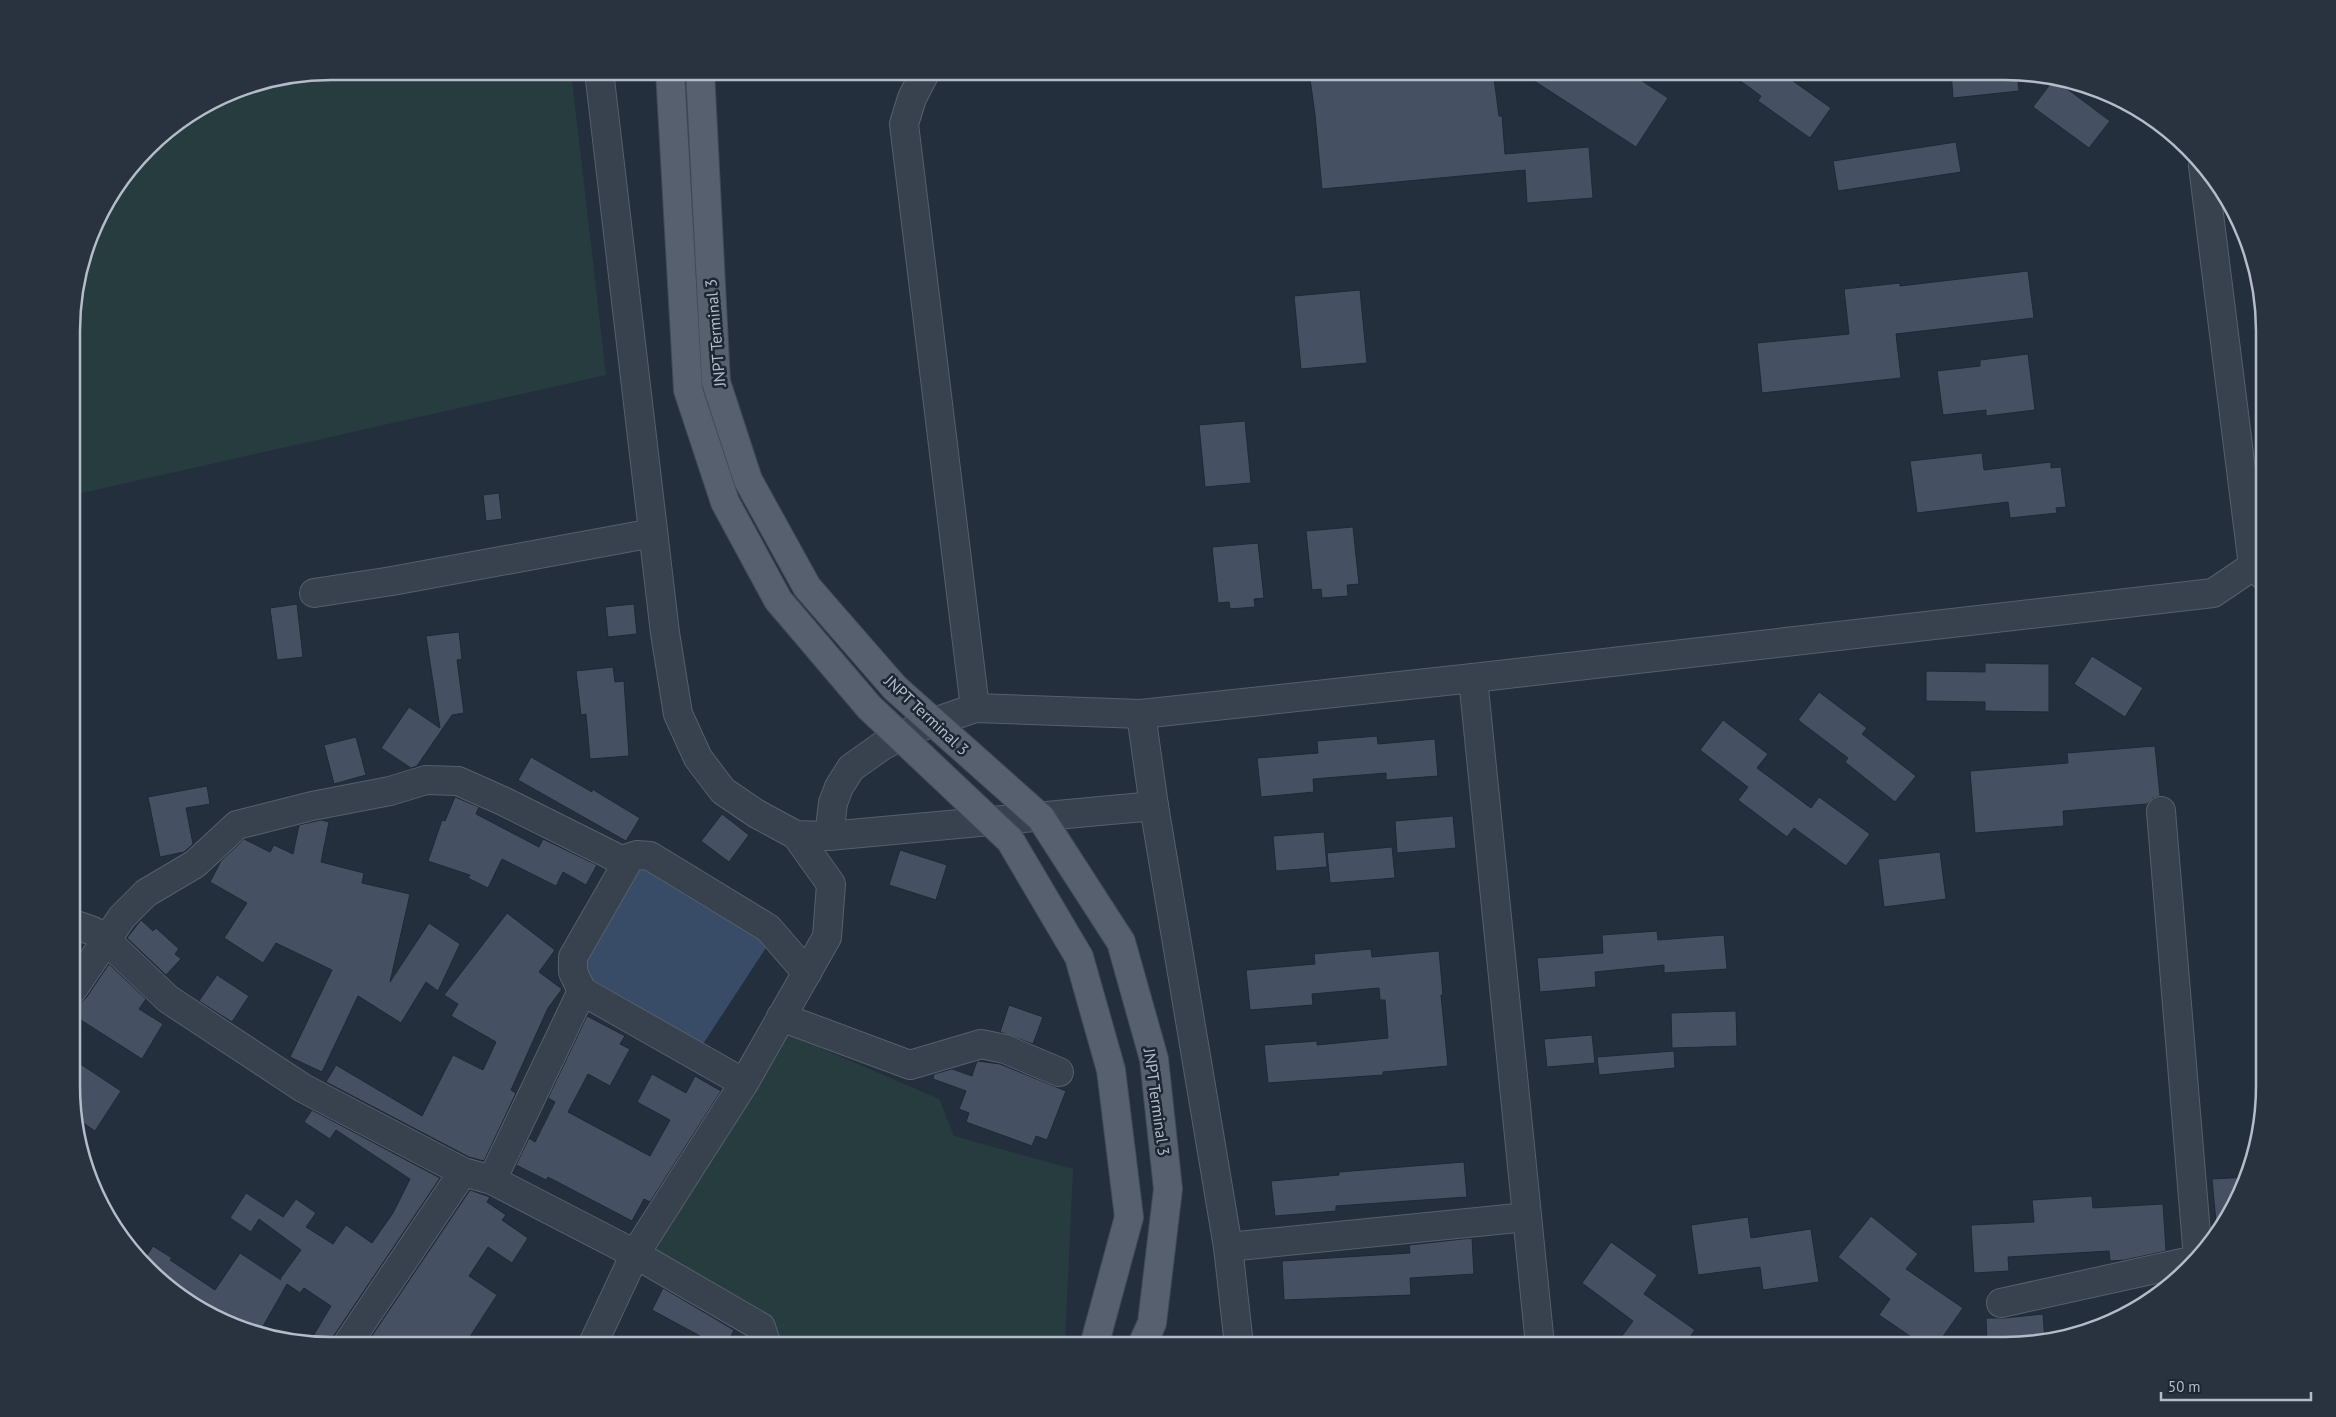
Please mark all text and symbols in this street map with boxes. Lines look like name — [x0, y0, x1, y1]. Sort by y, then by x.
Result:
street label: JNPT Terminal 3 — [700, 278, 730, 389]
street label: JNPT Terminal 3 — [880, 670, 973, 759]
street label: JNPT Terminal 3 — [1139, 1046, 1174, 1157]
scale bar — [2161, 1370, 2311, 1402]
text: 50 m — [2168, 1377, 2201, 1396]

